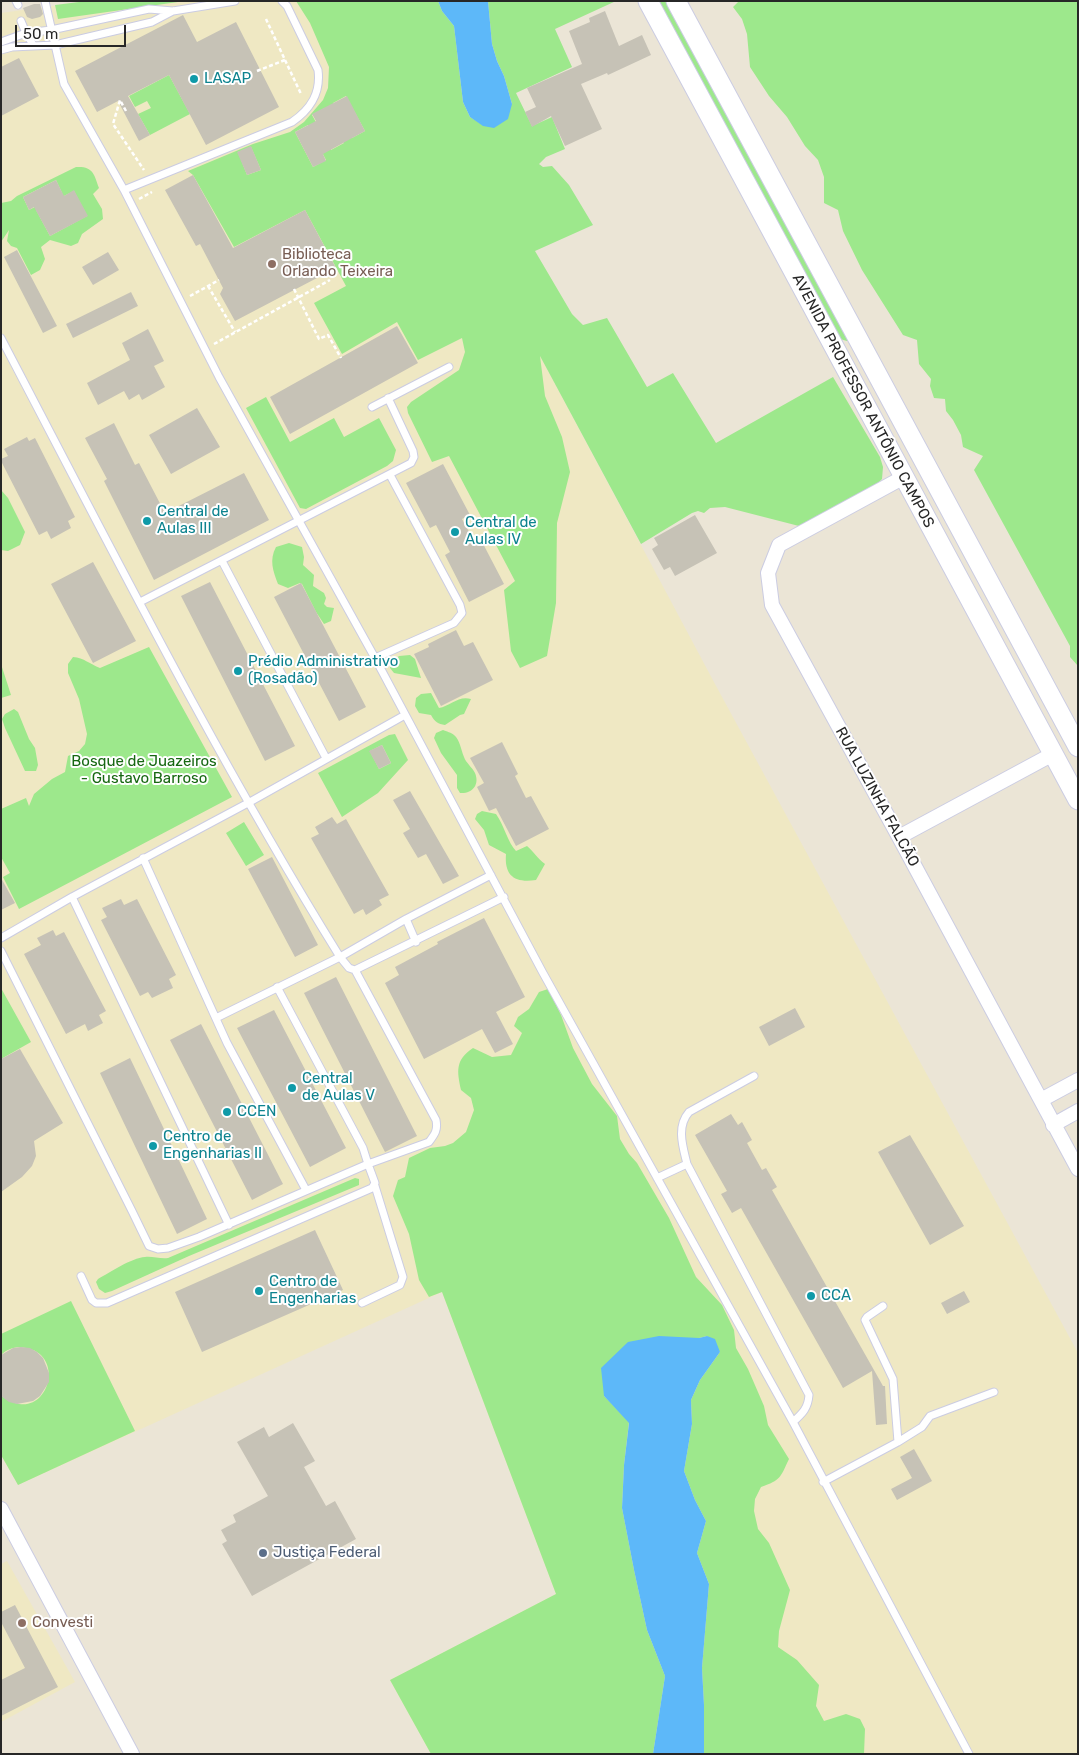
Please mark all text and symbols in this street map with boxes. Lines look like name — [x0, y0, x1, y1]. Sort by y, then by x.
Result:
scale bar — [18, 15, 129, 47]
text: 50 m — [23, 25, 58, 43]
place label: LASAP — [204, 70, 251, 88]
marker: LASAP — [188, 73, 200, 85]
place label: Biblioteca Orlando Teixeira — [282, 246, 393, 281]
marker: Biblioteca Orlando Teixeira — [266, 258, 278, 270]
street label: AVENIDA PROFESSOR ANTÔNIO CAMPOS — [788, 271, 938, 531]
place label: Central de Aulas III — [157, 503, 229, 538]
place label: Central de Aulas IV — [465, 514, 537, 549]
marker: Central de Aulas III — [141, 515, 153, 527]
marker: Central de Aulas IV — [449, 526, 461, 538]
place label: Prédio Administrativo (Rosadão) — [248, 653, 398, 688]
marker: Prédio Administrativo (Rosadão) — [232, 665, 244, 677]
street label: RUA LUZINHA FALCÃO — [831, 724, 923, 870]
park label: Bosque de Juazeiros - Gustavo Barroso — [71, 753, 217, 788]
place label: Central de Aulas V — [302, 1070, 375, 1105]
marker: Central de Aulas V — [286, 1082, 298, 1094]
place label: CCEN — [237, 1103, 276, 1121]
marker: CCEN — [221, 1106, 233, 1118]
place label: Centro de Engenharias II — [163, 1128, 262, 1163]
marker: Centro de Engenharias II — [147, 1140, 159, 1152]
place label: Centro de Engenharias — [269, 1273, 356, 1308]
marker: Centro de Engenharias — [253, 1285, 265, 1297]
place label: CCA — [821, 1287, 851, 1305]
marker: CCA — [805, 1290, 817, 1302]
place label: Justiça Federal — [273, 1544, 381, 1562]
marker: Justiça Federal — [257, 1547, 269, 1559]
place label: Convesti — [32, 1614, 93, 1632]
marker: Convesti — [16, 1617, 28, 1629]

